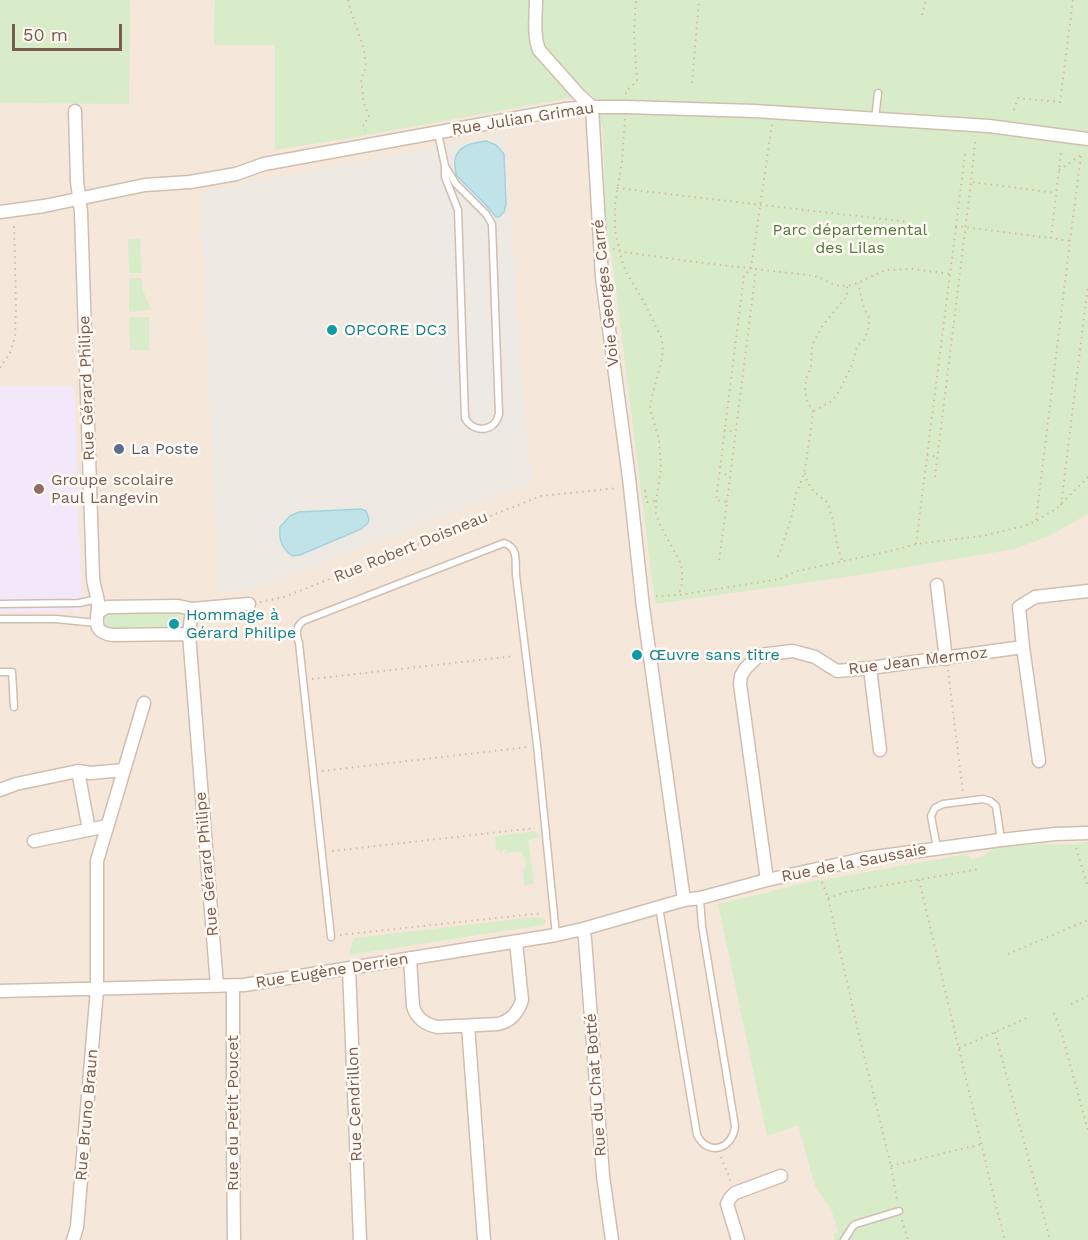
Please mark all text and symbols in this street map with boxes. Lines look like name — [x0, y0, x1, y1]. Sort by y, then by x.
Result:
scale bar — [15, 12, 124, 50]
text: 50 m — [23, 24, 68, 45]
street label: Rue Julian Grimau — [450, 98, 596, 140]
street label: Voie Georges Carré — [589, 218, 623, 368]
park label: Parc départemental des Lilas — [773, 220, 927, 258]
street label: Rue Gérard Philipe — [75, 315, 99, 461]
place label: OPCORE DC3 — [344, 320, 447, 340]
marker: OPCORE DC3 — [325, 323, 339, 337]
place label: La Poste — [131, 439, 199, 459]
marker: La Poste — [112, 442, 126, 456]
place label: Groupe scolaire Paul Langevin — [51, 470, 174, 508]
marker: Groupe scolaire Paul Langevin — [32, 482, 46, 496]
street label: Rue Robert Doisneau — [331, 507, 491, 587]
place label: Hommage à Gérard Philipe — [186, 605, 296, 643]
marker: Hommage à Gérard Philipe — [167, 617, 181, 631]
street label: Rue Jean Mermoz — [847, 643, 989, 679]
place label: Œuvre sans titre — [649, 645, 780, 665]
marker: Œuvre sans titre — [630, 648, 644, 662]
street label: Rue Gérard Philipe — [191, 791, 223, 937]
street label: Rue de la Saussaie — [780, 839, 928, 887]
street label: Rue Eugène Derrien — [254, 949, 410, 993]
street label: Rue du Chat Botté — [581, 1013, 611, 1157]
street label: Rue du Petit Poucet — [223, 1035, 243, 1191]
street label: Rue Cendrillon — [343, 1046, 367, 1162]
street label: Rue Bruno Braun — [72, 1048, 102, 1182]

